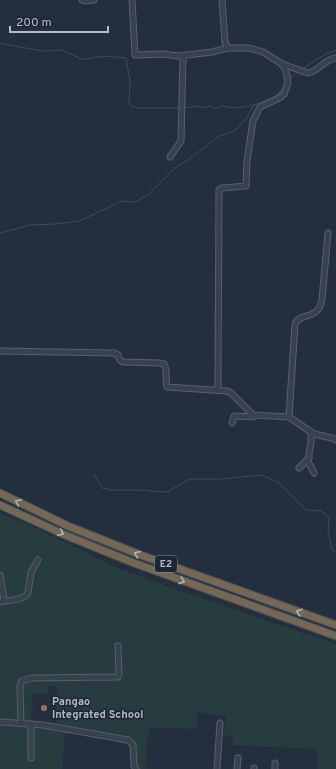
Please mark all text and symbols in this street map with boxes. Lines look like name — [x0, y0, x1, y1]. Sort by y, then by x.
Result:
scale bar — [10, 8, 108, 34]
text: 200 m — [16, 15, 52, 31]
one-way arrow — [15, 499, 22, 507]
one-way arrow — [56, 528, 64, 536]
one-way arrow — [134, 550, 141, 558]
road number: E2 — [155, 556, 177, 572]
one-way arrow — [178, 576, 185, 584]
one-way arrow — [296, 608, 303, 617]
place label: Pangao Integrated School — [52, 695, 143, 722]
marker: Pangao Integrated School — [39, 703, 49, 713]

